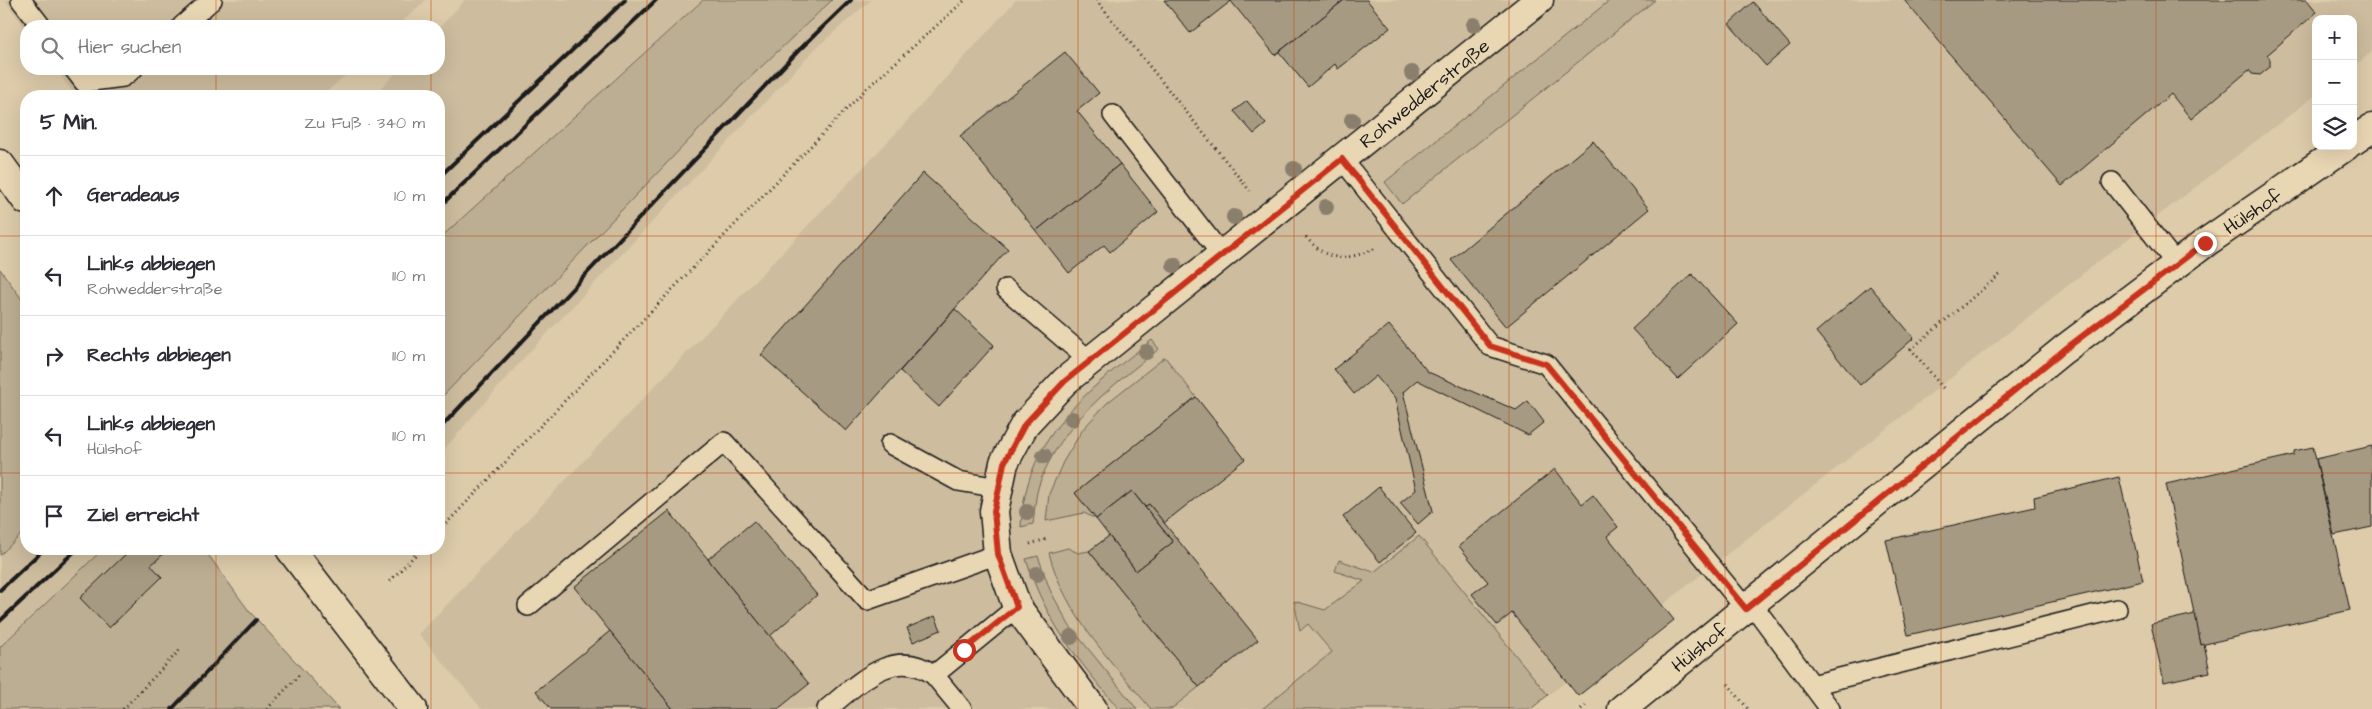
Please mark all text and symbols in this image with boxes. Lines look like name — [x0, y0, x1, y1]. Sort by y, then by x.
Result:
map controls — [2312, 15, 2357, 150]
button: + — [2312, 15, 2357, 60]
search box — [20, 20, 445, 75]
street label: Rohwedderstraße — [1354, 33, 1496, 155]
icon: search — [38, 34, 66, 62]
text: Hier suchen — [78, 34, 181, 61]
button: − — [2312, 60, 2357, 105]
button: layers — [2312, 105, 2357, 150]
text: 5 Min. — [40, 108, 97, 137]
text: Zu Fuß · 340 m — [304, 112, 425, 134]
icon: ahead — [40, 182, 68, 210]
text: Geradeaus — [87, 182, 179, 209]
street label: Hülshof — [2218, 182, 2288, 242]
text: 10 m — [394, 185, 425, 207]
route end — [2194, 232, 2217, 255]
text: Links abbiegen — [87, 251, 215, 278]
icon: left — [40, 262, 68, 290]
text: 110 m — [392, 265, 425, 287]
text: Rohwedderstraße — [87, 278, 222, 300]
icon: right — [40, 342, 68, 370]
text: Rechts abbiegen — [87, 342, 231, 369]
text: 110 m — [392, 345, 425, 367]
text: Links abbiegen — [87, 411, 215, 438]
icon: left — [40, 422, 68, 450]
text: 110 m — [392, 425, 425, 447]
text: Hülshof — [87, 438, 142, 460]
icon: arrive — [40, 502, 68, 530]
text: Ziel erreicht — [87, 502, 199, 529]
street label: Hülshof — [1666, 617, 1734, 679]
route start — [953, 639, 976, 662]

